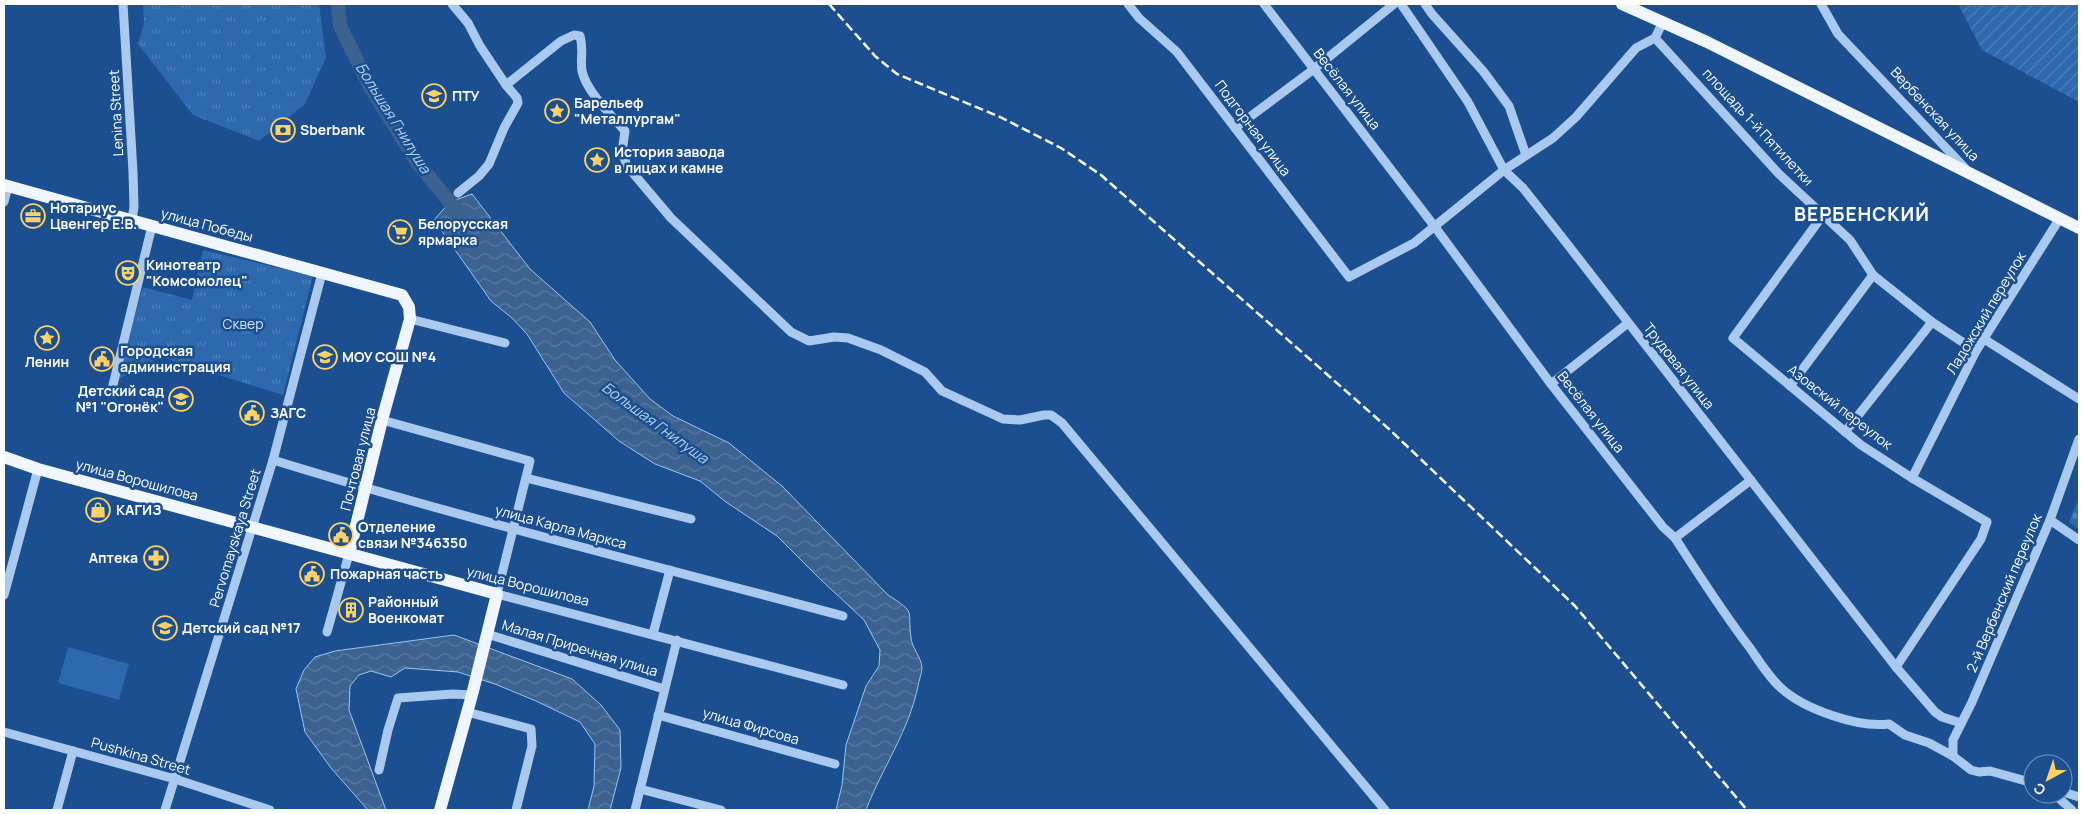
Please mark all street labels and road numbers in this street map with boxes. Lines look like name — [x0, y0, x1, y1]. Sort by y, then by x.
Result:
street label: Весёлая улица — [1310, 44, 1385, 133]
street label: Вербенская улица — [1887, 62, 1984, 165]
street label: площадь 1-й Пятилетки — [1699, 64, 1818, 190]
street label: Lenina Street — [104, 69, 127, 157]
street label: Подгорная улица — [1211, 76, 1296, 180]
street label: улица Победы — [159, 203, 255, 246]
street label: Ладожский переулок — [1941, 247, 2030, 378]
street label: Трудовая улица — [1640, 319, 1719, 413]
street label: Азовский переулок — [1784, 360, 1897, 454]
street label: Весёлая улица — [1554, 367, 1629, 456]
street label: Почтовая улица — [335, 405, 380, 513]
street label: улица Ворошилова — [74, 454, 200, 505]
street label: Pervomayskaya Street — [204, 466, 265, 609]
street label: улица Карла Маркса — [493, 500, 629, 553]
street label: 2-й Вербенский переулок — [1961, 510, 2046, 675]
street label: улица Ворошилова — [465, 561, 592, 610]
street label: Малая Приречная улица — [500, 615, 660, 680]
street label: улица Фирсова — [701, 703, 802, 748]
street label: Pushkina Street — [89, 732, 193, 779]

